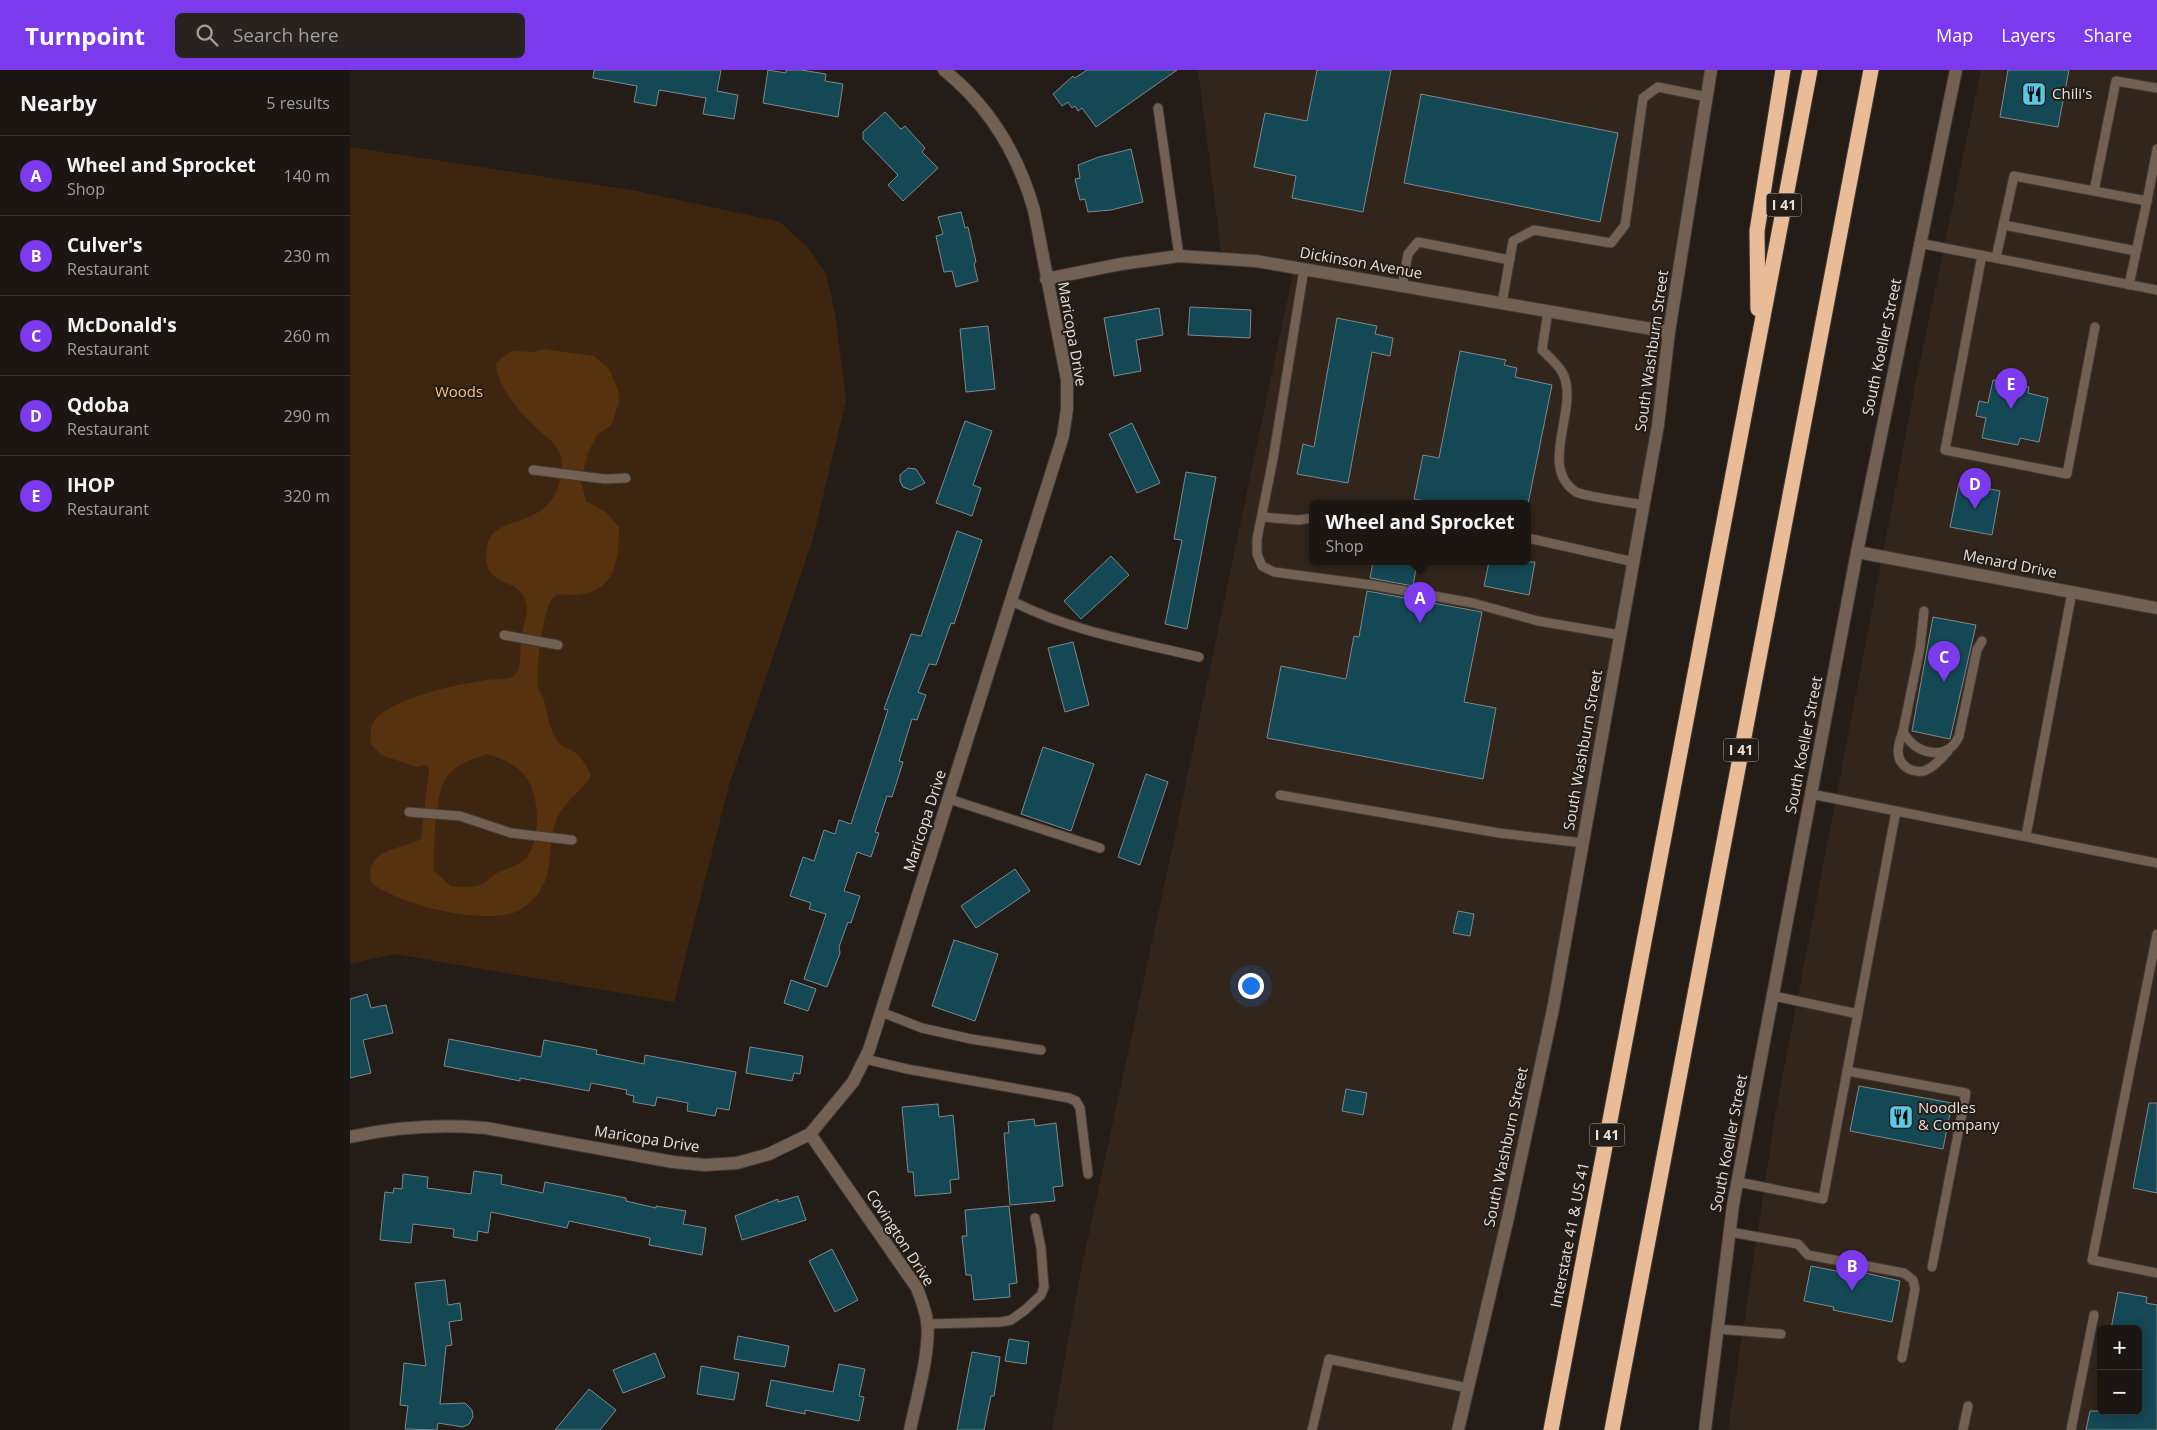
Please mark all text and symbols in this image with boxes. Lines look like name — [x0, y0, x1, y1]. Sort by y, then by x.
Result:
search box — [175, 13, 525, 58]
text: Turnpoint — [25, 19, 145, 52]
icon: search — [193, 21, 221, 49]
text: Search here — [233, 22, 339, 48]
text: Map — [1936, 23, 1973, 47]
text: Layers — [2001, 23, 2056, 47]
text: Share — [2084, 23, 2132, 47]
restaurant icon: Chili's — [2021, 81, 2047, 107]
place label: Chili's — [2052, 83, 2092, 103]
text: Nearby — [20, 89, 97, 117]
text: 5 results — [266, 92, 330, 114]
text: Wheel and Sprocket — [67, 152, 256, 178]
text: A — [30, 165, 42, 187]
text: 140 m — [284, 165, 330, 187]
text: Shop — [67, 178, 105, 200]
road number: I 41 — [1766, 194, 1802, 216]
text: Culver's — [67, 232, 143, 258]
street label: Dickinson Avenue — [1298, 241, 1424, 283]
text: B — [31, 245, 41, 267]
text: 230 m — [284, 245, 330, 267]
text: Restaurant — [67, 258, 149, 280]
street label: South Washburn Street — [1630, 269, 1672, 433]
street label: South Koeller Street — [1857, 277, 1905, 417]
street label: Maricopa Drive — [1054, 280, 1092, 388]
text: McDonald's — [67, 312, 177, 338]
text: C — [31, 325, 41, 347]
text: 260 m — [284, 325, 330, 347]
text: Restaurant — [67, 338, 149, 360]
pin: E — [1995, 368, 2027, 409]
park label: Woods — [435, 381, 483, 401]
text: Qdoba — [67, 392, 129, 418]
text: D — [30, 405, 42, 427]
text: 290 m — [284, 405, 330, 427]
text: Restaurant — [67, 418, 149, 440]
pin: D — [1959, 468, 1991, 509]
text: IHOP — [67, 472, 115, 498]
text: E — [32, 485, 40, 507]
text: 320 m — [284, 485, 330, 507]
text: Restaurant — [67, 498, 149, 520]
popup — [1309, 500, 1531, 565]
text: Wheel and Sprocket — [1326, 509, 1514, 535]
text: Shop — [1326, 535, 1364, 557]
street label: Menard Drive — [1961, 544, 2059, 582]
pin: A — [1404, 582, 1436, 623]
pin: C — [1928, 641, 1960, 682]
street label: South Washburn Street — [1558, 668, 1606, 832]
street label: South Koeller Street — [1780, 674, 1826, 815]
road number: I 41 — [1724, 738, 1758, 762]
street label: Maricopa Drive — [898, 767, 950, 874]
your location — [1238, 973, 1264, 999]
street label: South Washburn Street — [1478, 1065, 1532, 1229]
street label: South Koeller Street — [1705, 1072, 1751, 1213]
place label: Noodles & Company — [1918, 1097, 2000, 1134]
restaurant icon: Noodles & Company — [1888, 1104, 1914, 1130]
street label: Maricopa Drive — [593, 1120, 701, 1156]
road number: I 41 — [1590, 1124, 1624, 1146]
street label: Interstate 41 & US 41 — [1545, 1160, 1593, 1309]
street label: Covington Drive — [862, 1185, 940, 1290]
pin: B — [1836, 1250, 1868, 1291]
map controls — [2097, 1325, 2142, 1415]
button: + — [2097, 1325, 2142, 1370]
button: − — [2097, 1370, 2142, 1415]

